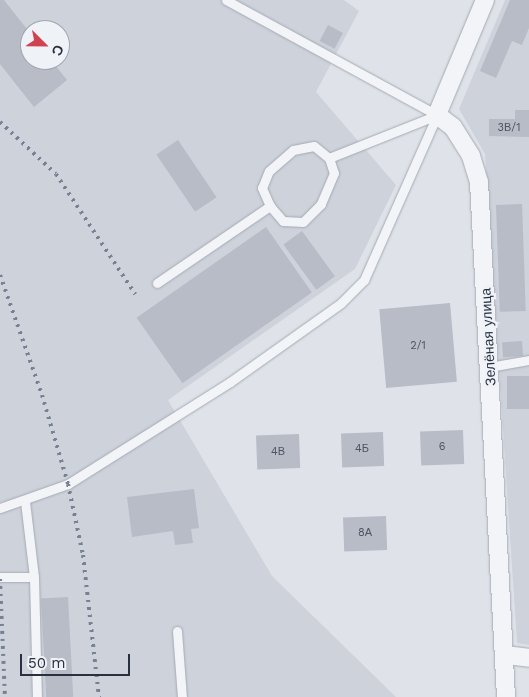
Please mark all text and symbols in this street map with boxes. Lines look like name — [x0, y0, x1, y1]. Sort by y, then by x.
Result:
north arrow — [20, 20, 70, 70]
text: С — [49, 43, 67, 58]
house number: 3В/1 — [498, 121, 520, 135]
street label: Зелёная улица — [477, 288, 499, 386]
house number: 2/1 — [410, 339, 426, 353]
house number: 6 — [439, 440, 445, 454]
house number: 4Б — [355, 442, 369, 456]
house number: 4В — [271, 445, 285, 459]
house number: 8А — [358, 526, 372, 540]
scale bar — [22, 644, 132, 676]
text: 50 m — [28, 654, 65, 672]

